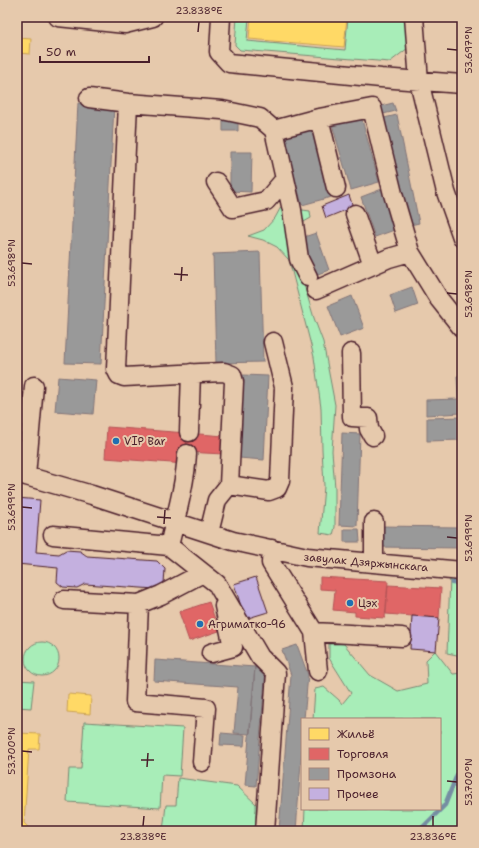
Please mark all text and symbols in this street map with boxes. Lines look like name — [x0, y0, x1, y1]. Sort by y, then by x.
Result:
text: 23.838°E — [175, 4, 223, 17]
text: 53.697°N — [462, 26, 475, 74]
scale bar — [40, 38, 149, 64]
text: 50 m — [46, 44, 76, 60]
text: 53.698°N — [5, 239, 18, 287]
text: 53.698°N — [462, 270, 475, 318]
place label: VIP Bar — [124, 434, 166, 449]
marker: VIP Bar — [111, 436, 121, 446]
text: 53.699°N — [5, 483, 18, 531]
text: 53.699°N — [462, 514, 475, 562]
street label: завулак Дзяржынскага — [303, 550, 429, 575]
place label: Цэх — [358, 596, 378, 611]
marker: Цэх — [345, 598, 355, 608]
place label: Агриматко-96 — [208, 617, 286, 632]
marker: Агриматко-96 — [195, 619, 205, 629]
legend — [301, 718, 441, 810]
text: Жильё — [337, 726, 375, 742]
text: 53.700°N — [5, 727, 18, 775]
text: Торговля — [337, 746, 389, 762]
text: 53.700°N — [462, 758, 475, 806]
text: Промзона — [337, 766, 397, 782]
text: Прочее — [337, 786, 379, 802]
text: 23.838°E — [119, 830, 167, 843]
text: 23.836°E — [409, 830, 457, 843]

